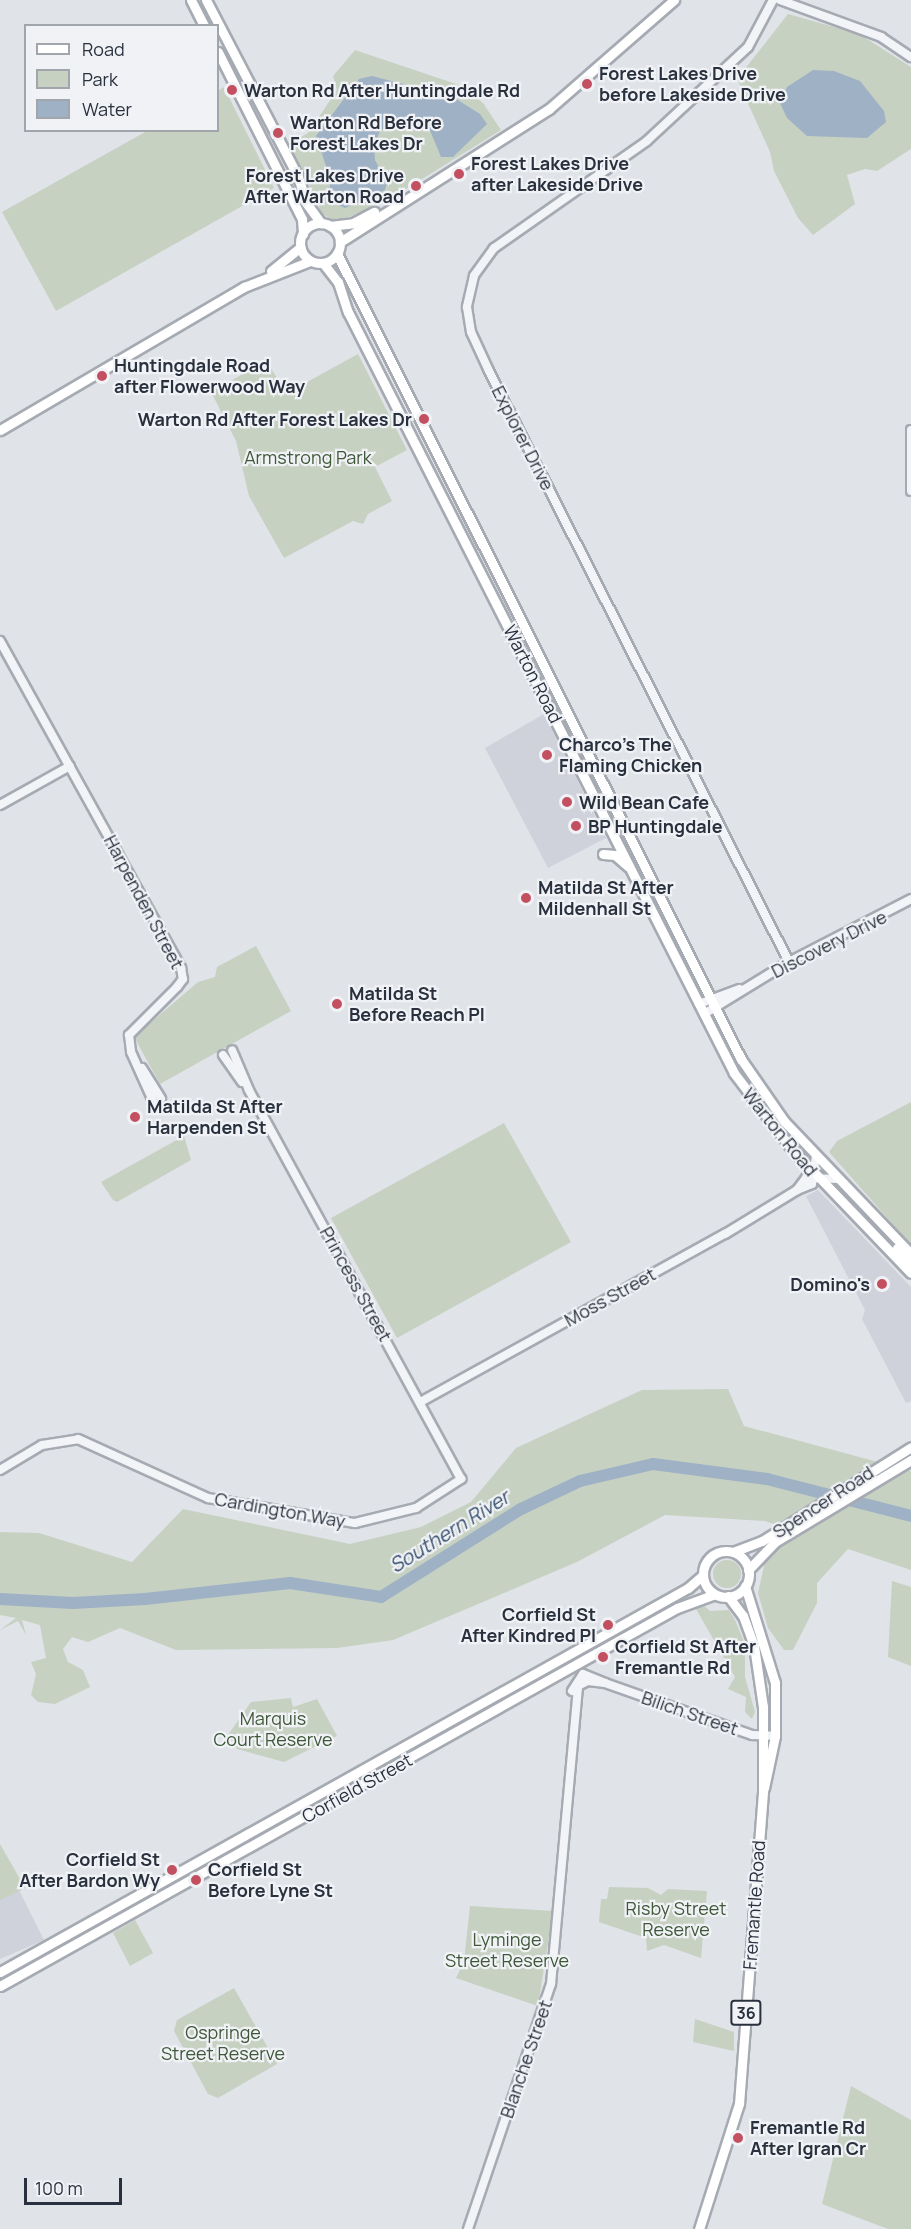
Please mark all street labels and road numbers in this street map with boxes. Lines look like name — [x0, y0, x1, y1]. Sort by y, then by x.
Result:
street label: Explorer Drive — [487, 382, 559, 494]
street label: Warton Road — [499, 621, 567, 727]
street label: Harpenden Street — [100, 831, 188, 973]
street label: Discovery Drive — [768, 906, 890, 982]
street label: Warton Road — [738, 1084, 822, 1180]
street label: Princess Street — [316, 1223, 396, 1345]
street label: Moss Street — [561, 1263, 659, 1331]
street label: Spencer Road — [769, 1461, 877, 1543]
street label: Cardington Way — [213, 1488, 347, 1532]
street label: Bilich Street — [639, 1686, 741, 1740]
street label: Corfield Street — [298, 1749, 416, 1827]
street label: Fremantle Road — [739, 1840, 769, 1970]
street label: Blanche Street — [496, 1997, 556, 2121]
road number: 36 — [730, 2000, 762, 2026]

